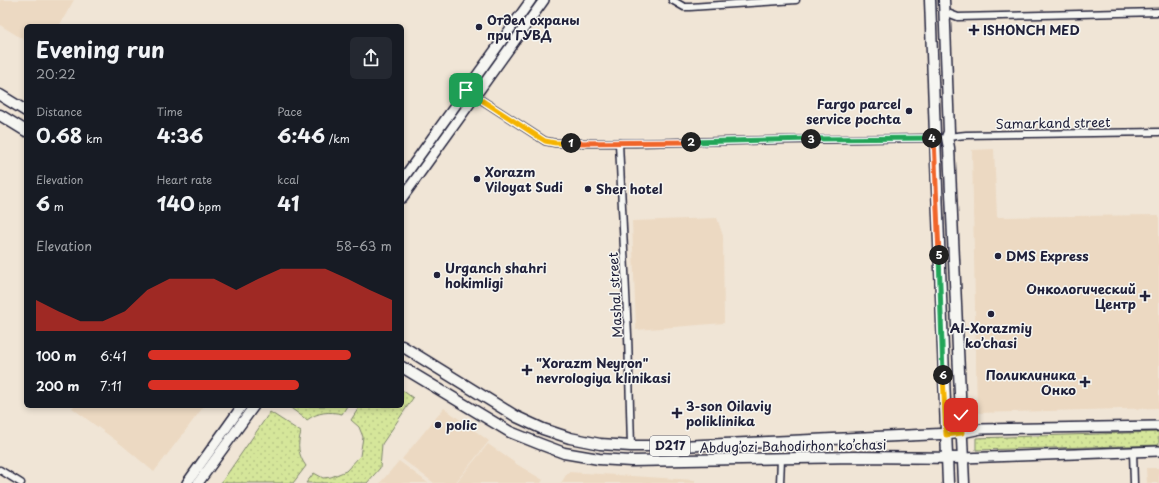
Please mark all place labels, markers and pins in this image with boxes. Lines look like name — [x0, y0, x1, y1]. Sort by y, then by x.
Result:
place label: Отдел охраны при ГУВД — [487, 10, 580, 44]
place label: ISHONCH MED — [983, 20, 1080, 39]
marker: Отдел охраны при ГУВД — [474, 22, 484, 32]
marker: ISHONCH MED — [968, 24, 980, 36]
pin — [449, 73, 483, 107]
place label: Fargo parcel service pochta — [806, 94, 901, 128]
marker: Fargo parcel service pochta — [904, 106, 914, 116]
pin: 4 — [922, 128, 942, 148]
pin: 3 — [801, 129, 821, 149]
pin: 2 — [681, 132, 701, 152]
pin: 1 — [561, 133, 581, 153]
place label: Xorazm Viloyat Sudi — [485, 162, 563, 196]
marker: Xorazm Viloyat Sudi — [472, 174, 482, 184]
place label: Sher hotel — [596, 179, 663, 198]
marker: Sher hotel — [583, 184, 593, 194]
pin: 5 — [929, 245, 949, 265]
place label: DMS Express — [1006, 246, 1089, 265]
marker: DMS Express — [993, 251, 1003, 261]
place label: Urganch shahri hokimligi — [445, 258, 547, 292]
marker: Urganch shahri hokimligi — [432, 270, 442, 280]
place label: Онкологический Центр — [1026, 279, 1136, 313]
marker: Онкологический Центр — [1139, 290, 1151, 302]
marker: Al-Xorazmiy ko’chasi — [986, 309, 996, 319]
place label: Al-Xorazmiy ko’chasi — [950, 318, 1032, 352]
place label: "Xorazm Neyron" nevrologiya klinikasi — [536, 353, 671, 387]
marker: "Xorazm Neyron" nevrologiya klinikasi — [521, 364, 533, 376]
pin: 6 — [933, 365, 953, 385]
place label: Поликлиника Онко — [986, 365, 1076, 399]
marker: Поликлиника Онко — [1079, 376, 1091, 388]
place label: 3-son Oilaviy poliklinika — [686, 396, 772, 430]
pin — [944, 398, 978, 432]
marker: 3-son Oilaviy poliklinika — [671, 407, 683, 419]
place label: polic — [446, 415, 477, 434]
marker: polic — [433, 420, 443, 430]

